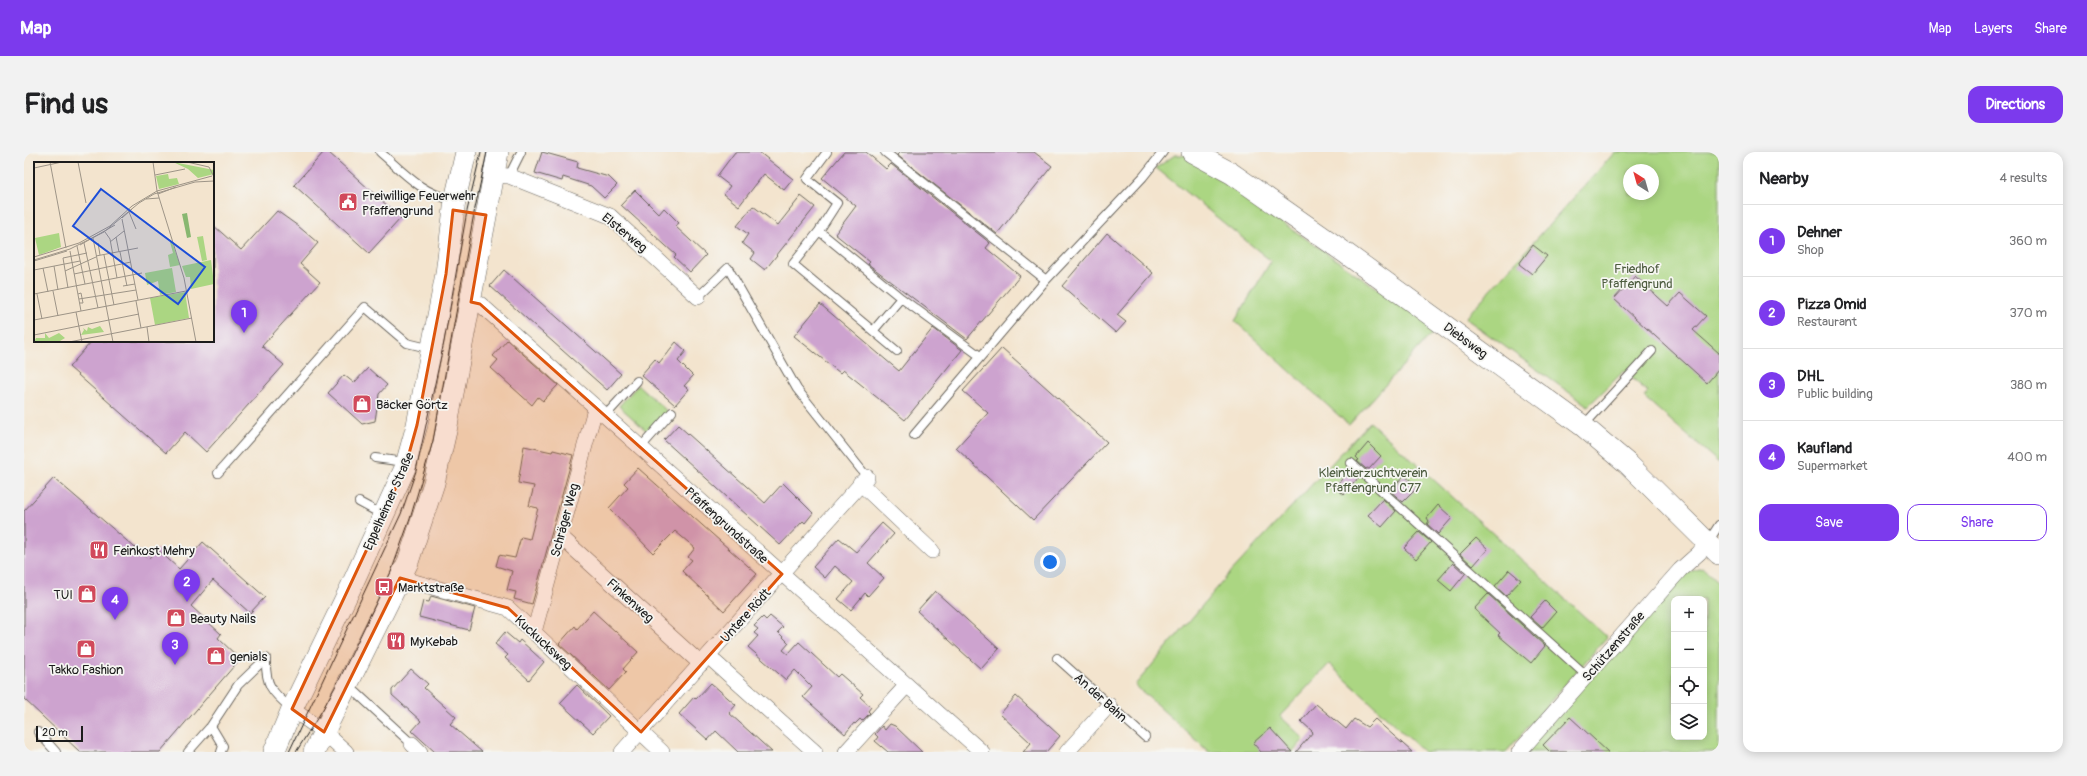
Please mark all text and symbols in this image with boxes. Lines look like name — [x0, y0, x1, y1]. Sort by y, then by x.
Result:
text: Map — [20, 16, 51, 40]
text: Map — [1929, 20, 1952, 37]
text: Layers — [1974, 20, 2012, 37]
text: Share — [2034, 20, 2067, 37]
button: Directions — [1968, 86, 2063, 123]
text: Find us — [24, 87, 108, 122]
inset map — [34, 162, 214, 342]
north arrow — [1623, 164, 1659, 200]
text: Nearby — [1759, 168, 1808, 189]
text: 4 results — [2000, 170, 2047, 186]
place label: Freiwillige Feuerwehr Pfaffengrund — [362, 188, 476, 219]
public building icon: Freiwillige Feuerwehr Pfaffengrund — [337, 191, 359, 213]
street label: Elsterweg — [598, 210, 651, 256]
text: Dehner — [1797, 223, 1842, 242]
text: 1 — [1769, 233, 1775, 249]
text: 360 m — [2009, 233, 2047, 249]
text: Shop — [1797, 242, 1824, 258]
park label: Friedhof Pfaffengrund — [1601, 261, 1673, 292]
text: Pizza Omid — [1797, 295, 1867, 314]
pin: 1 — [231, 300, 257, 333]
text: 2 — [1768, 305, 1776, 321]
text: 370 m — [2010, 305, 2047, 321]
text: Restaurant — [1797, 314, 1857, 330]
street label: Diebsweg — [1440, 319, 1491, 362]
text: DHL — [1797, 367, 1824, 386]
text: 3 — [1768, 377, 1776, 393]
text: 380 m — [2010, 377, 2047, 393]
text: Public building — [1797, 386, 1873, 402]
shop icon: Bäcker Görtz — [351, 393, 373, 415]
place label: Bäcker Görtz — [376, 397, 448, 413]
text: Kaufland — [1797, 439, 1852, 458]
street label: Eppelheimer Straße — [360, 449, 418, 553]
text: 4 — [1768, 449, 1776, 465]
text: 400 m — [2007, 449, 2047, 465]
text: Supermarket — [1797, 458, 1868, 474]
park label: Kleintierzuchtverein Pfaffengrund C77 — [1318, 465, 1428, 496]
street label: Schräger Weg — [547, 481, 583, 559]
street label: Pfaffengrundstraße — [681, 484, 772, 568]
button: Save — [1759, 504, 1899, 541]
button: Share — [1907, 504, 2047, 541]
restaurant icon: Feinkost Mehry — [88, 539, 110, 561]
place label: Feinkost Mehry — [113, 543, 195, 559]
your location — [1040, 552, 1060, 572]
pin: 2 — [174, 569, 200, 602]
street label: Finkenweg — [603, 575, 658, 626]
bus stop icon: Marktstraße — [373, 576, 395, 598]
place label: Marktstraße — [398, 580, 465, 596]
shop icon: TUI — [76, 583, 98, 605]
street label: Untere Rödt — [717, 585, 775, 646]
place label: TUI — [54, 587, 73, 603]
pin: 4 — [102, 587, 128, 620]
map controls — [1671, 596, 1707, 740]
button: + — [1671, 596, 1707, 632]
shop icon: Beauty Nails — [165, 607, 187, 629]
street label: Schützenstraße — [1579, 608, 1649, 685]
place label: Beauty Nails — [190, 611, 256, 627]
street label: Kuckucksweg — [511, 612, 576, 674]
restaurant icon: MyKebab — [385, 630, 407, 652]
pin: 3 — [162, 632, 188, 665]
button: − — [1671, 632, 1707, 668]
place label: MyKebab — [410, 634, 458, 650]
shop icon: Takko Fashion — [75, 638, 97, 660]
shop icon: genials — [205, 645, 227, 667]
place label: genials — [230, 649, 267, 665]
place label: Takko Fashion — [49, 662, 123, 678]
button: locate — [1671, 668, 1707, 704]
street label: An der Bahn — [1071, 670, 1130, 726]
button: layers — [1671, 704, 1707, 740]
scale bar — [36, 724, 83, 743]
text: 20 m — [42, 726, 68, 739]

